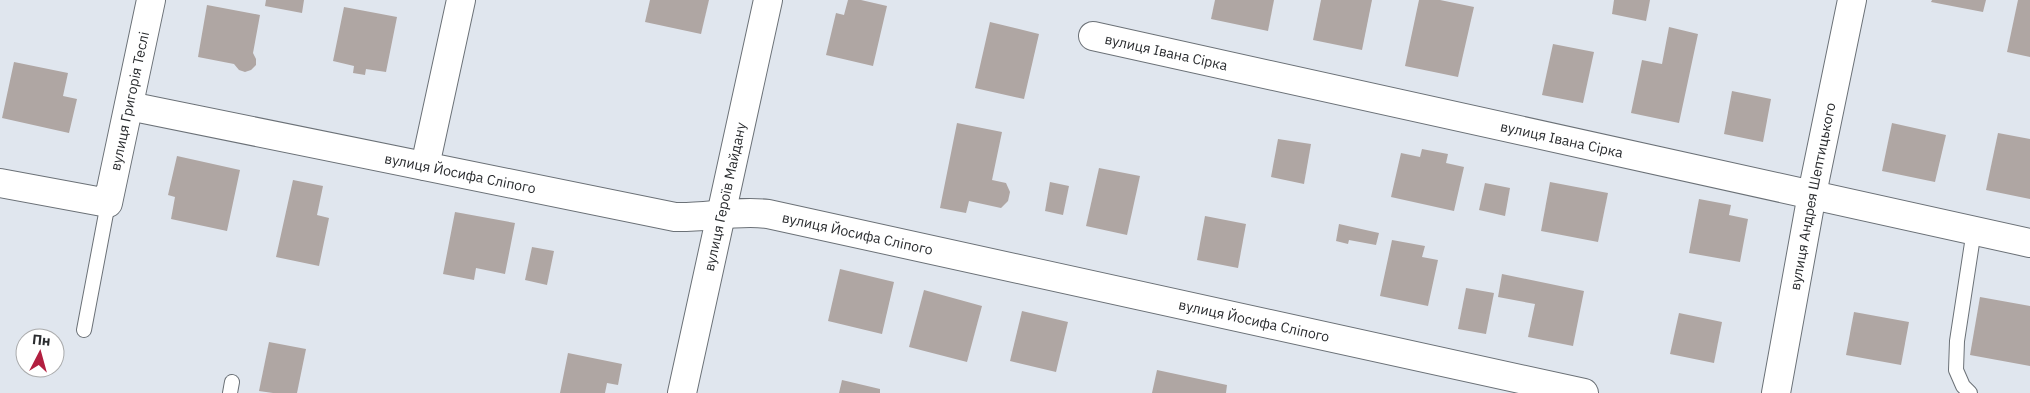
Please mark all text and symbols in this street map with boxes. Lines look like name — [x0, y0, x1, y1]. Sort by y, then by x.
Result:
street label: вулиця Григорія Теслі — [106, 30, 153, 172]
street label: вулиця Івана Сірка — [1103, 30, 1230, 75]
street label: вулиця Андрея Шептицького — [1786, 101, 1840, 292]
street label: вулиця Івана Сірка — [1499, 117, 1625, 162]
street label: вулиця Героїв Майдану — [700, 121, 750, 273]
street label: вулиця Йосифа Сліпого — [383, 149, 538, 198]
street label: вулиця Йосифа Сліпого — [780, 208, 935, 259]
street label: вулиця Йосифа Сліпого — [1177, 295, 1331, 346]
north arrow — [15, 328, 65, 378]
text: Пн — [31, 330, 51, 350]

